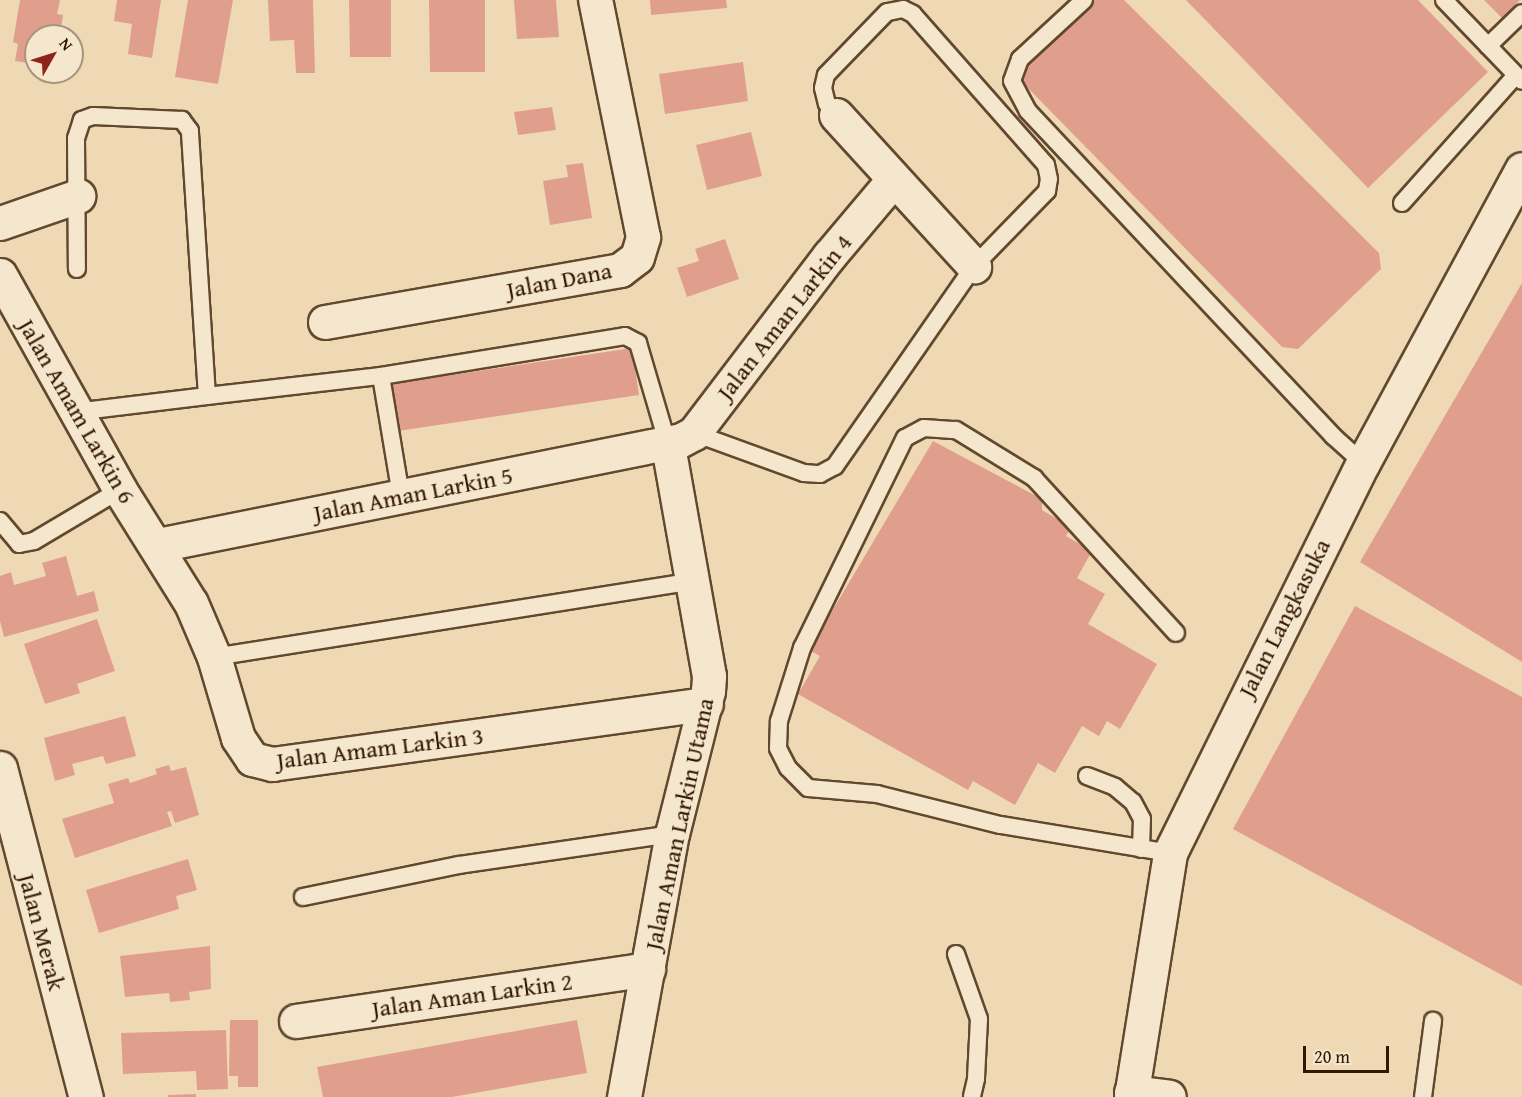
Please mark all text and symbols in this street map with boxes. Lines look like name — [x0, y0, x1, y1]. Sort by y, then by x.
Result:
north arrow — [24, 24, 84, 84]
text: N — [54, 32, 79, 56]
street label: Jalan Aman Larkin 4 — [710, 228, 858, 406]
street label: Jalan Dana — [504, 256, 614, 304]
street label: Jalan Amam Larkin 6 — [12, 314, 142, 508]
street label: Jalan Aman Larkin 5 — [311, 461, 515, 527]
street label: Jalan Langkasuka — [1232, 534, 1336, 702]
street label: Jalan Aman Larkin Utama — [638, 695, 720, 953]
street label: Jalan Amam Larkin 3 — [275, 721, 485, 775]
street label: Jalan Merak — [13, 870, 71, 994]
street label: Jalan Aman Larkin 2 — [370, 967, 574, 1023]
scale bar — [1306, 1034, 1392, 1072]
text: 20 m — [1314, 1043, 1350, 1070]

